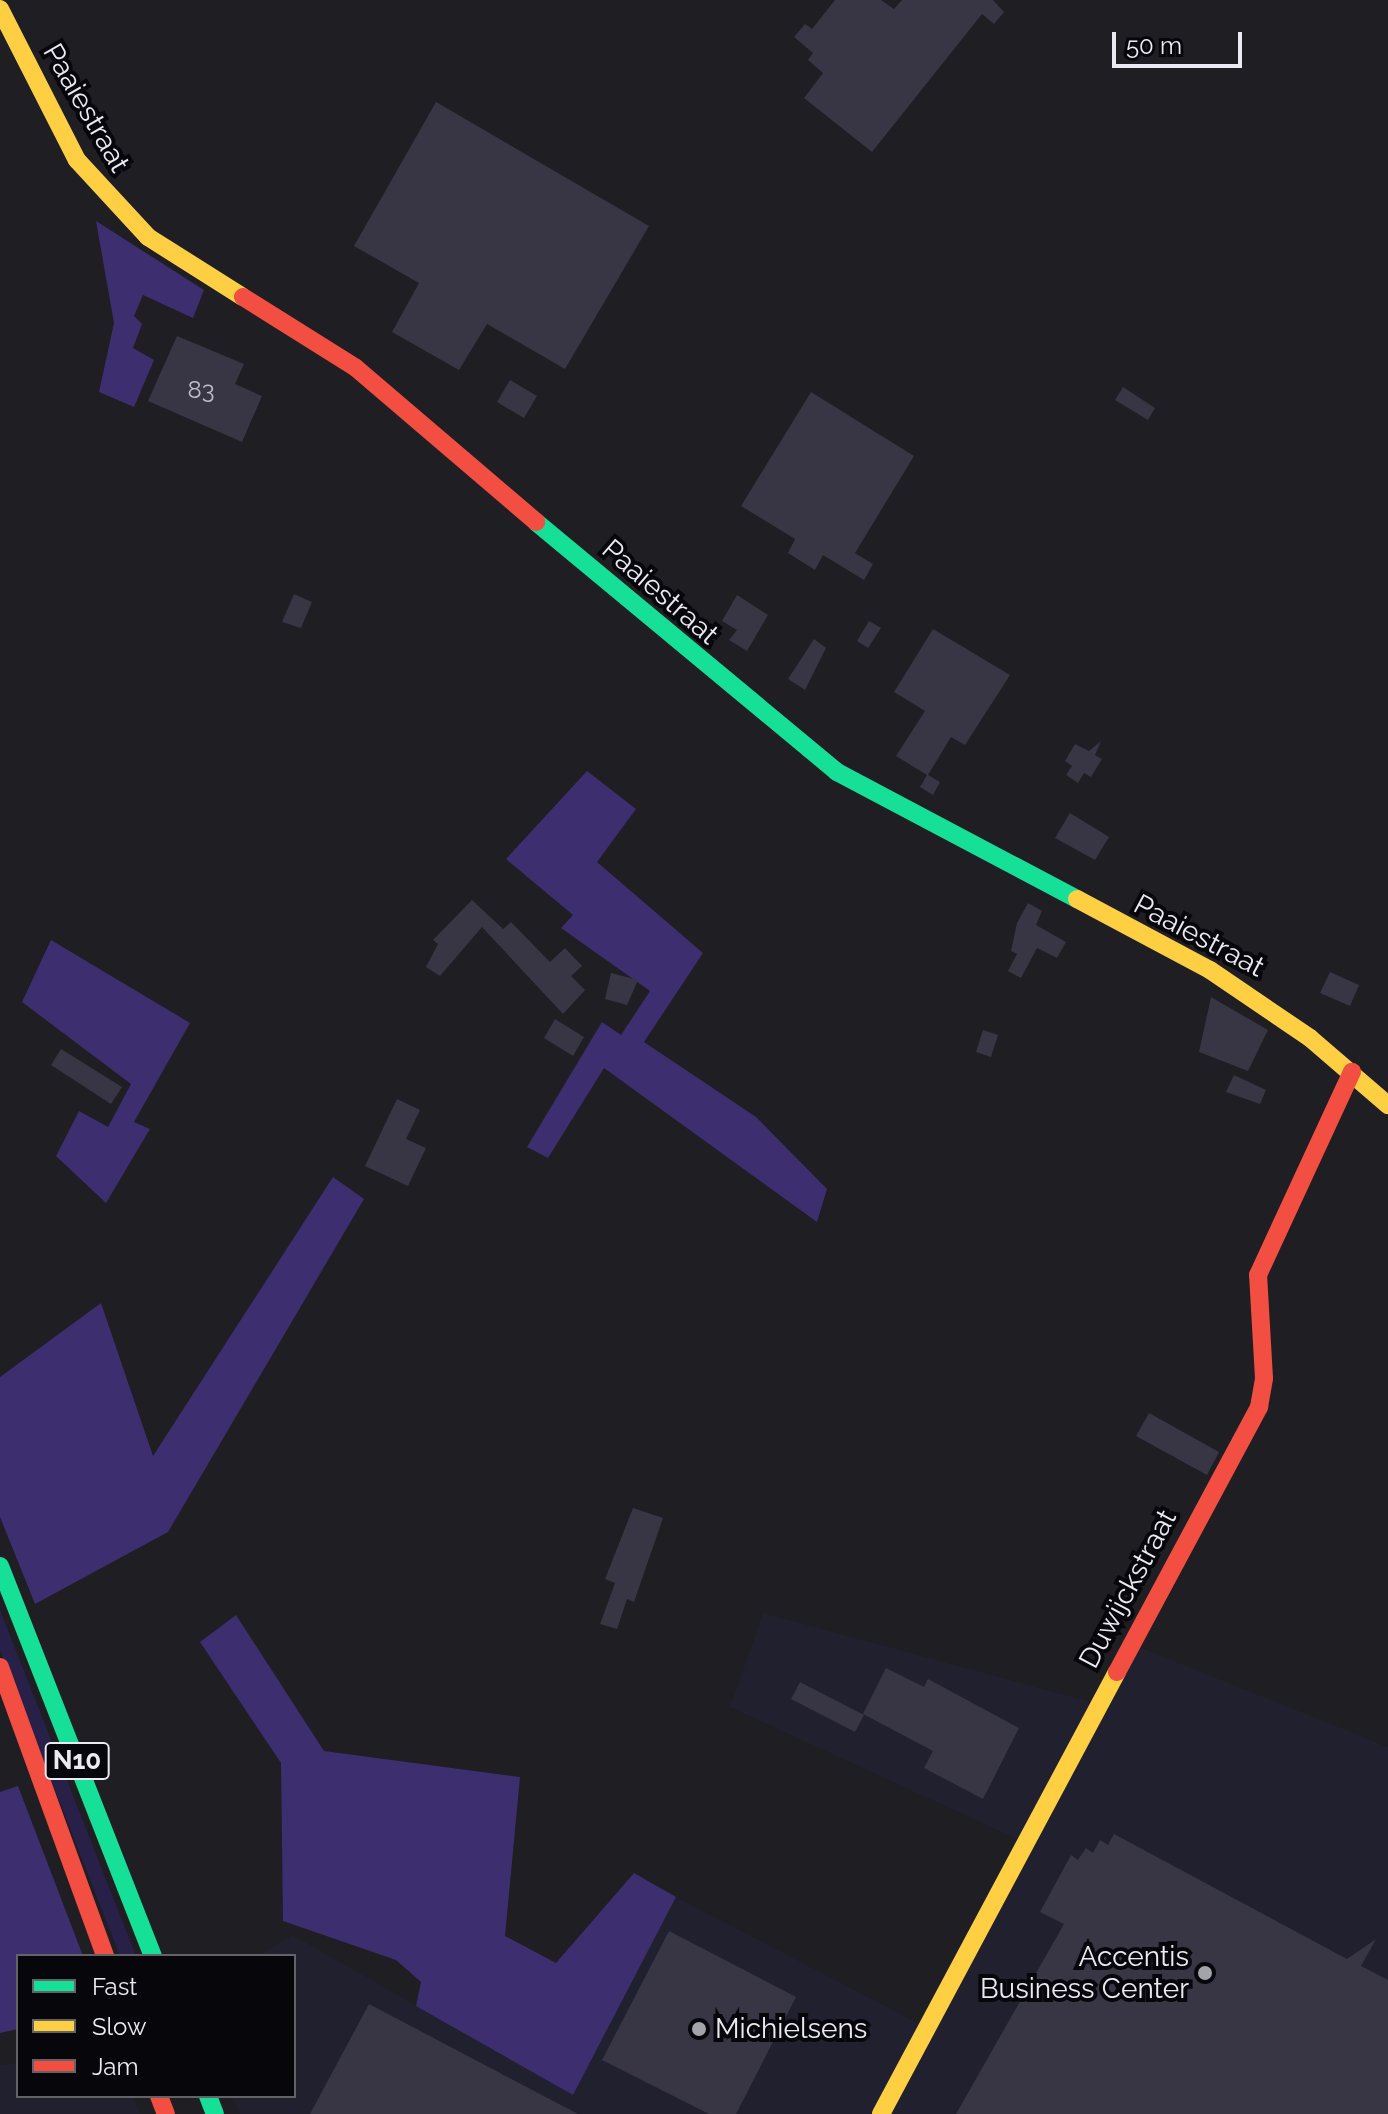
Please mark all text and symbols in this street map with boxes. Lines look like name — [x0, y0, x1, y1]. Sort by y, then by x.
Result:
scale bar — [1116, 16, 1246, 66]
text: 50 m — [1126, 31, 1182, 60]
street label: Paaiestraat — [36, 38, 136, 178]
house number: 83 — [187, 376, 215, 404]
street label: Paaiestraat — [595, 532, 725, 652]
street label: Paaiestraat — [1128, 888, 1270, 984]
street label: Duwijckstraat — [1072, 1504, 1184, 1674]
road number: N10 — [43, 1739, 111, 1783]
place label: Accentis Business Center — [980, 1940, 1189, 2006]
legend — [16, 1954, 296, 2098]
marker: Accentis Business Center — [1196, 1964, 1214, 1982]
text: Fast — [92, 1972, 137, 2001]
text: Slow — [92, 2012, 146, 2041]
place label: Michielsens — [715, 2012, 867, 2046]
marker: Michielsens — [690, 2020, 708, 2038]
text: Jam — [92, 2052, 138, 2081]

